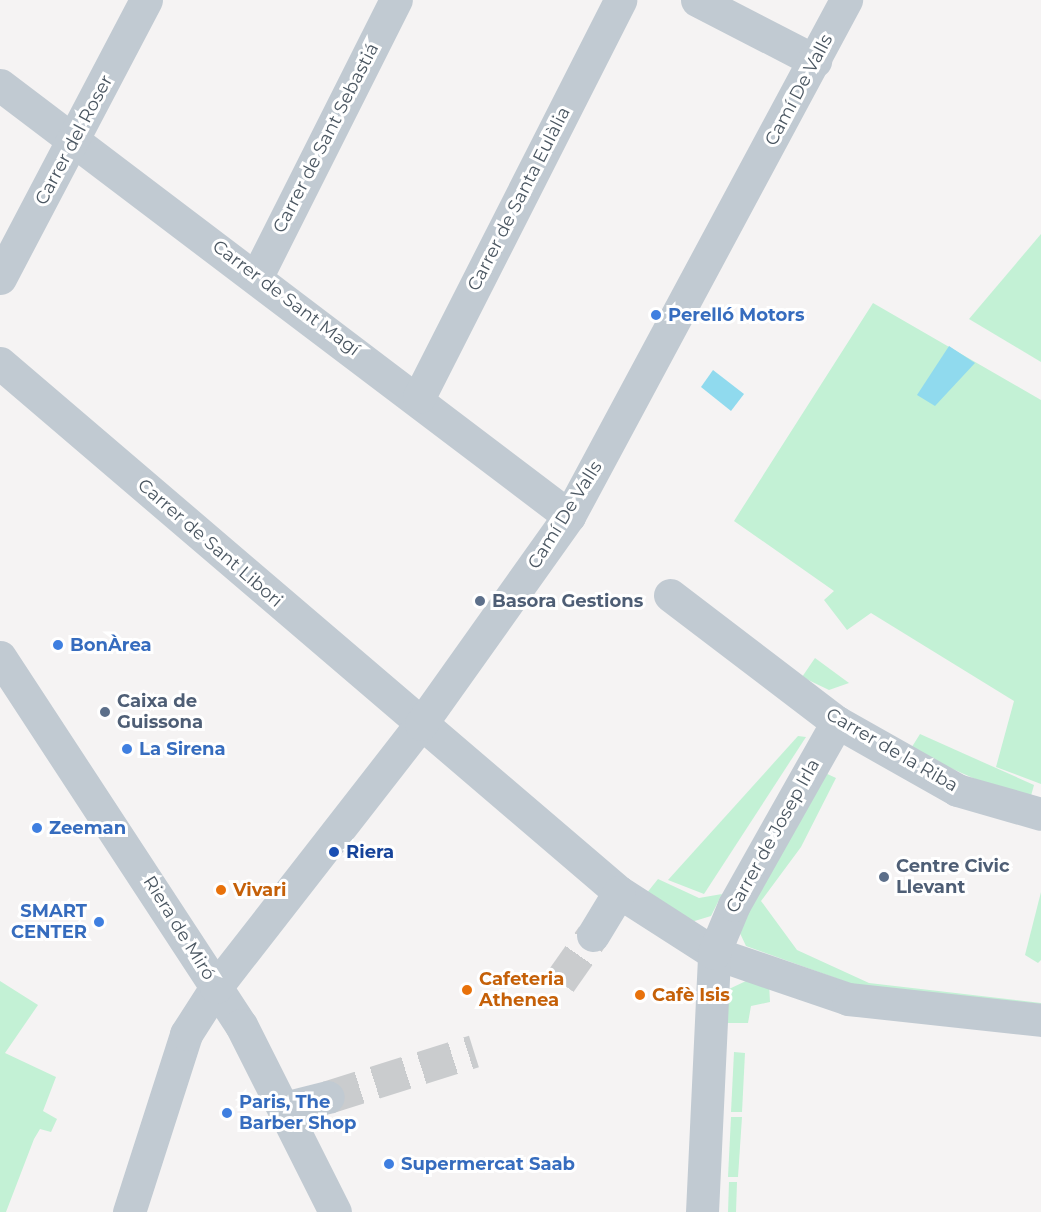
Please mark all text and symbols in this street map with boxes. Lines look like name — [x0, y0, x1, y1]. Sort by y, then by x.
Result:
street label: Camí De Valls — [761, 31, 837, 149]
street label: Carrer de Sant Sebastiá — [269, 40, 383, 236]
street label: Carrer del Roser — [31, 71, 117, 209]
street label: Carrer de Santa Eulàlia — [463, 103, 575, 295]
street label: Carrer de Sant Magí — [208, 236, 364, 360]
place label: Perelló Motors — [668, 304, 805, 326]
marker: Perelló Motors — [649, 308, 663, 322]
street label: Camí De Valls — [523, 457, 607, 573]
street label: Carrer de Sant Libori — [133, 474, 287, 612]
place label: Basora Gestions — [492, 590, 643, 612]
marker: Basora Gestions — [473, 594, 487, 608]
place label: BonÀrea — [70, 634, 152, 656]
marker: BonÀrea — [51, 638, 65, 652]
place label: Caixa de Guissona — [117, 691, 203, 734]
street label: Carrer de la Riba — [822, 703, 962, 797]
marker: Caixa de Guissona — [98, 705, 112, 719]
place label: La Sirena — [139, 738, 226, 760]
marker: La Sirena — [120, 742, 134, 756]
street label: Carrer de Josep Irla — [722, 755, 824, 917]
place label: Zeeman — [49, 817, 126, 839]
marker: Zeeman — [30, 821, 44, 835]
place label: Riera — [346, 841, 394, 863]
marker: Riera — [327, 845, 341, 859]
place label: Centre Civic Llevant — [896, 856, 1010, 898]
marker: Centre Civic Llevant — [877, 870, 891, 884]
street label: Riera de Miró — [138, 872, 220, 984]
place label: Vivari — [233, 879, 286, 901]
marker: Vivari — [214, 883, 228, 897]
place label: SMART CENTER — [11, 901, 87, 944]
marker: SMART CENTER — [92, 915, 106, 929]
place label: Cafeteria Athenea — [479, 969, 564, 1012]
marker: Cafeteria Athenea — [460, 983, 474, 997]
place label: Cafè Isis — [652, 984, 730, 1006]
marker: Cafè Isis — [633, 988, 647, 1002]
place label: Paris, The Barber Shop — [239, 1092, 356, 1134]
marker: Paris, The Barber Shop — [220, 1106, 234, 1120]
place label: Supermercat Saab — [401, 1153, 575, 1175]
marker: Supermercat Saab — [382, 1157, 396, 1171]

